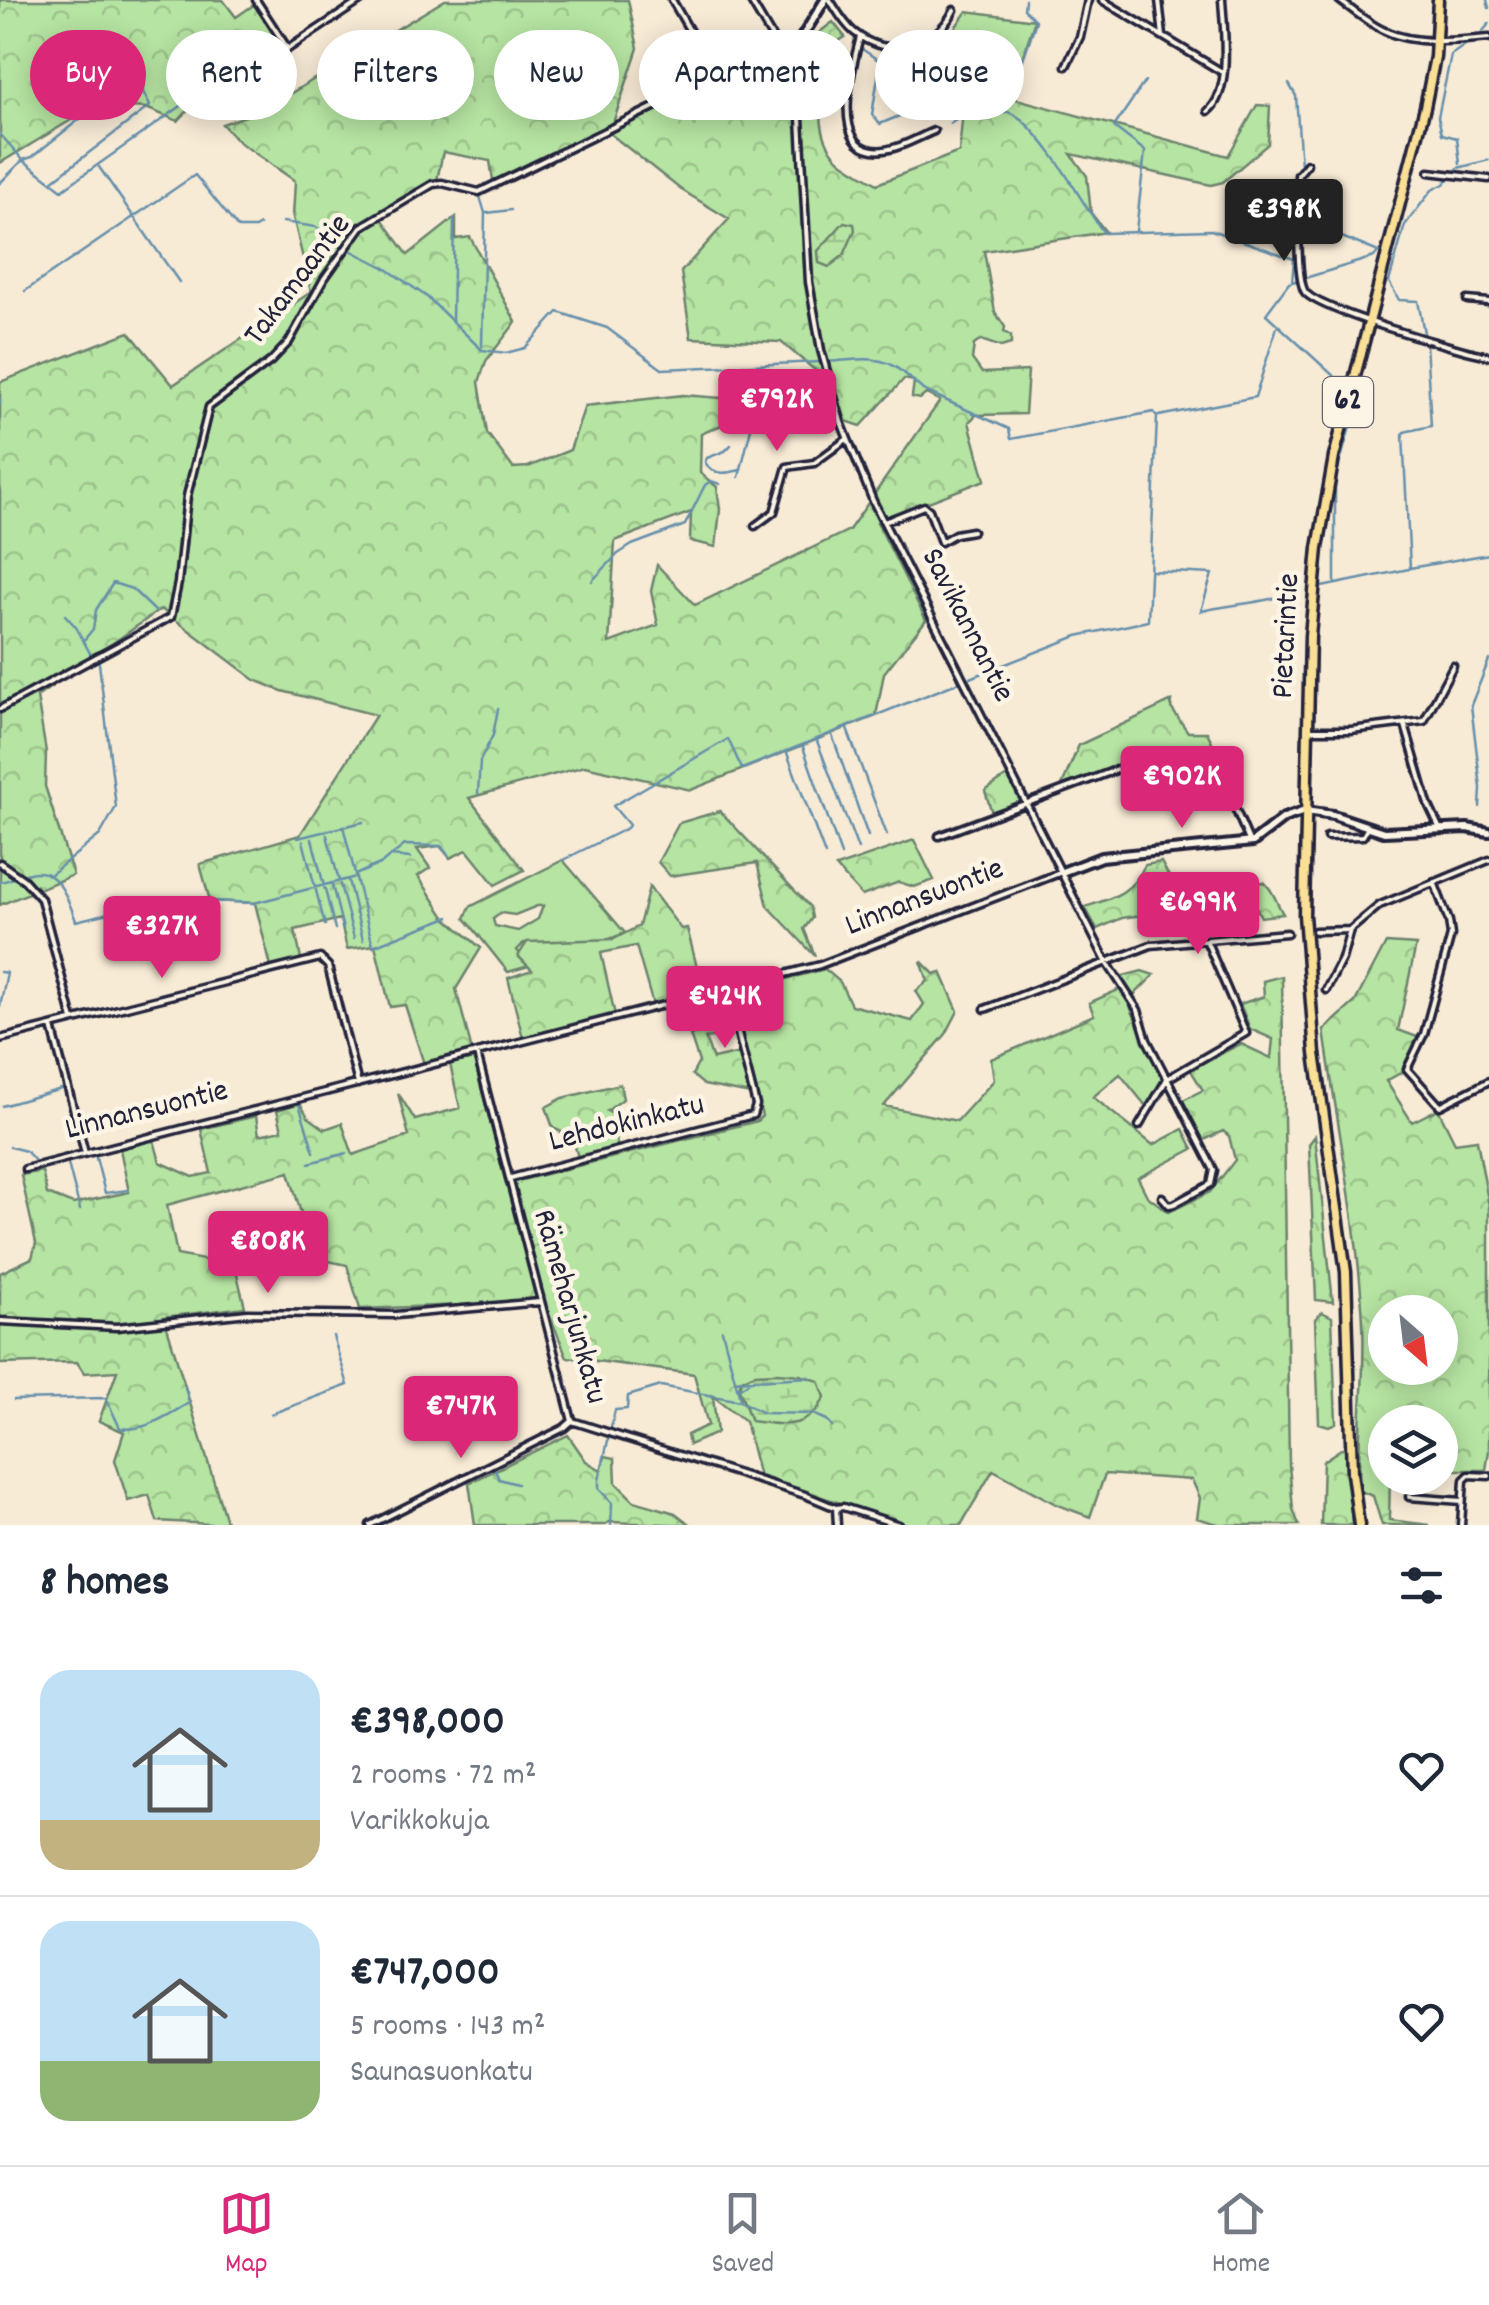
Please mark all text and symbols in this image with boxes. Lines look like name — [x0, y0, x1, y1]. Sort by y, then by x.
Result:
chip: Buy — [30, 30, 146, 120]
chip: Rent — [166, 30, 297, 120]
chip: Filters — [317, 30, 474, 120]
chip: New — [494, 30, 619, 120]
chip: Apartment — [639, 30, 855, 120]
chip: House — [875, 30, 1024, 120]
pin: €398K — [1214, 179, 1354, 264]
text: €398K — [1247, 188, 1321, 234]
street label: Takamaantie — [234, 205, 364, 357]
pin: €792K — [707, 369, 847, 454]
road number: 62 — [1323, 377, 1373, 427]
text: €792K — [740, 378, 814, 424]
street label: Savikannantie — [907, 541, 1025, 711]
street label: Pietarintie — [1262, 572, 1314, 700]
pin: €902K — [1112, 746, 1252, 831]
text: €902K — [1143, 755, 1221, 801]
street label: Linnansuontie — [839, 848, 1011, 950]
pin: €699K — [1128, 872, 1268, 957]
text: €699K — [1159, 881, 1237, 927]
pin: €327K — [92, 896, 232, 981]
text: €327K — [125, 905, 199, 951]
pin: €424K — [655, 966, 795, 1051]
text: €424K — [688, 975, 762, 1021]
street label: Linnansuontie — [61, 1070, 233, 1154]
street label: Lehdokinkatu — [545, 1084, 709, 1166]
street label: Rämeharjunkatu — [518, 1205, 618, 1409]
pin: €808K — [198, 1211, 338, 1296]
text: €808K — [230, 1220, 306, 1266]
north arrow — [1368, 1295, 1458, 1385]
map controls — [1368, 1295, 1458, 1495]
pin: €747K — [391, 1376, 531, 1461]
text: €747K — [426, 1385, 496, 1431]
button: layers — [1368, 1405, 1458, 1495]
text: 8 homes — [40, 1555, 169, 1615]
icon: filters — [1394, 1558, 1449, 1613]
text: €398,000 — [350, 1694, 505, 1754]
icon: home — [120, 1710, 240, 1830]
icon: heart — [1394, 1743, 1449, 1798]
text: 2 rooms · 72 m² — [350, 1754, 536, 1800]
text: Varikkokuja — [350, 1800, 489, 1846]
text: €747,000 — [350, 1945, 500, 2005]
icon: home — [120, 1961, 240, 2081]
icon: heart — [1394, 1994, 1449, 2049]
text: 5 rooms · 143 m² — [350, 2005, 545, 2051]
text: Saunasuonkatu — [350, 2051, 533, 2097]
tab: Map — [219, 2186, 274, 2286]
tab: Saved — [712, 2186, 774, 2286]
tab: Home — [1212, 2186, 1270, 2286]

